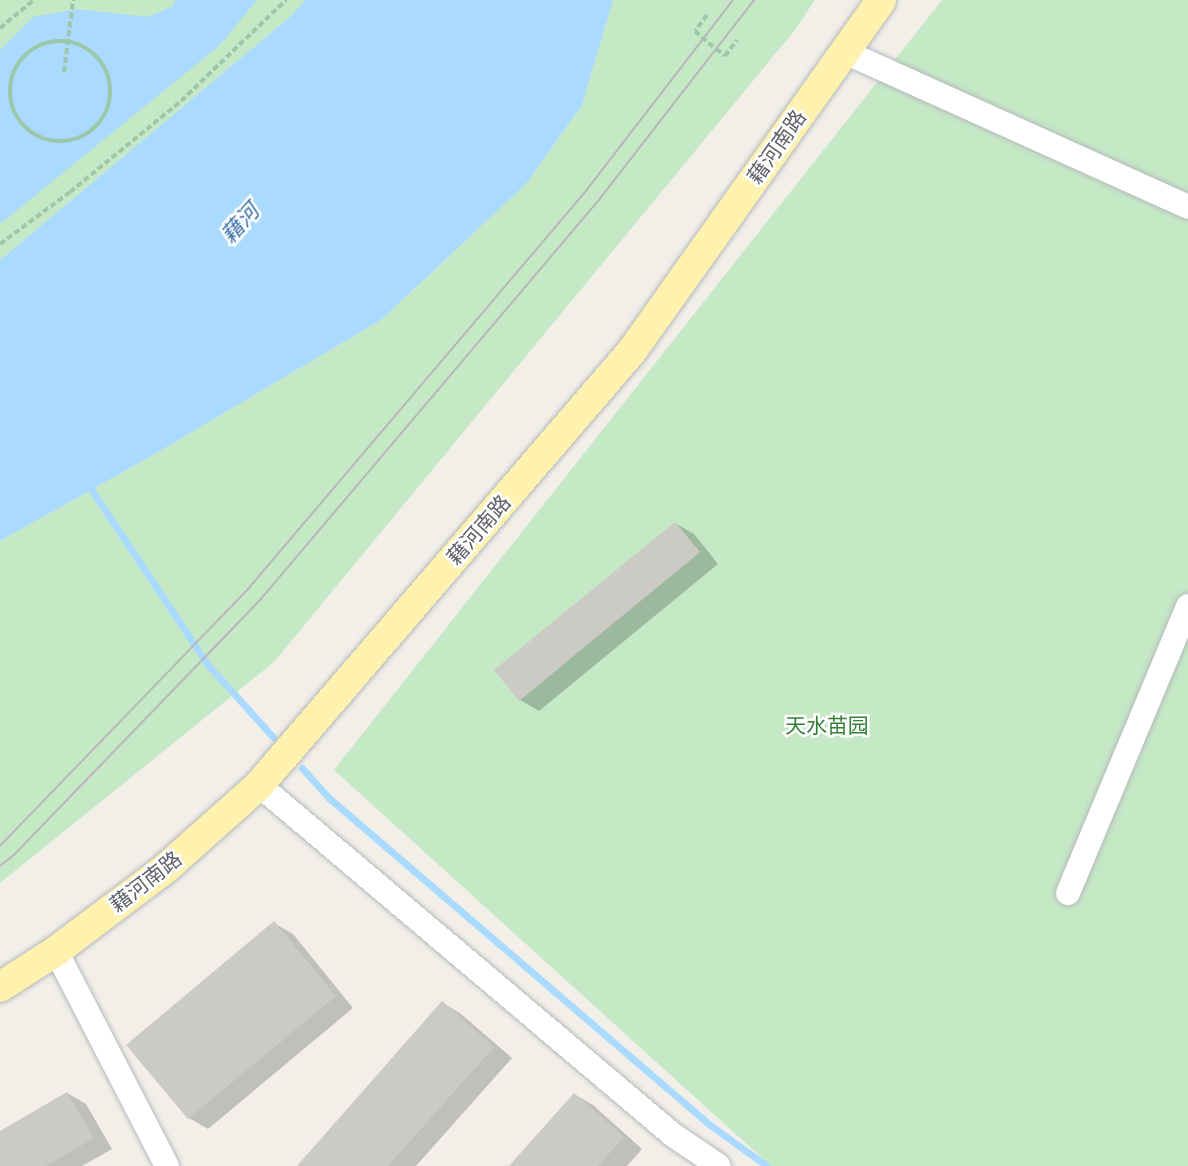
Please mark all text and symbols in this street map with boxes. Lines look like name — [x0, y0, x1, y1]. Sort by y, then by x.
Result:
street label: 藉河南路 — [743, 105, 811, 189]
water label: 藉河 — [216, 199, 266, 249]
street label: 藉河南路 — [442, 490, 516, 570]
park label: 天水苗园 — [785, 713, 869, 739]
street label: 藉河南路 — [105, 846, 187, 918]

